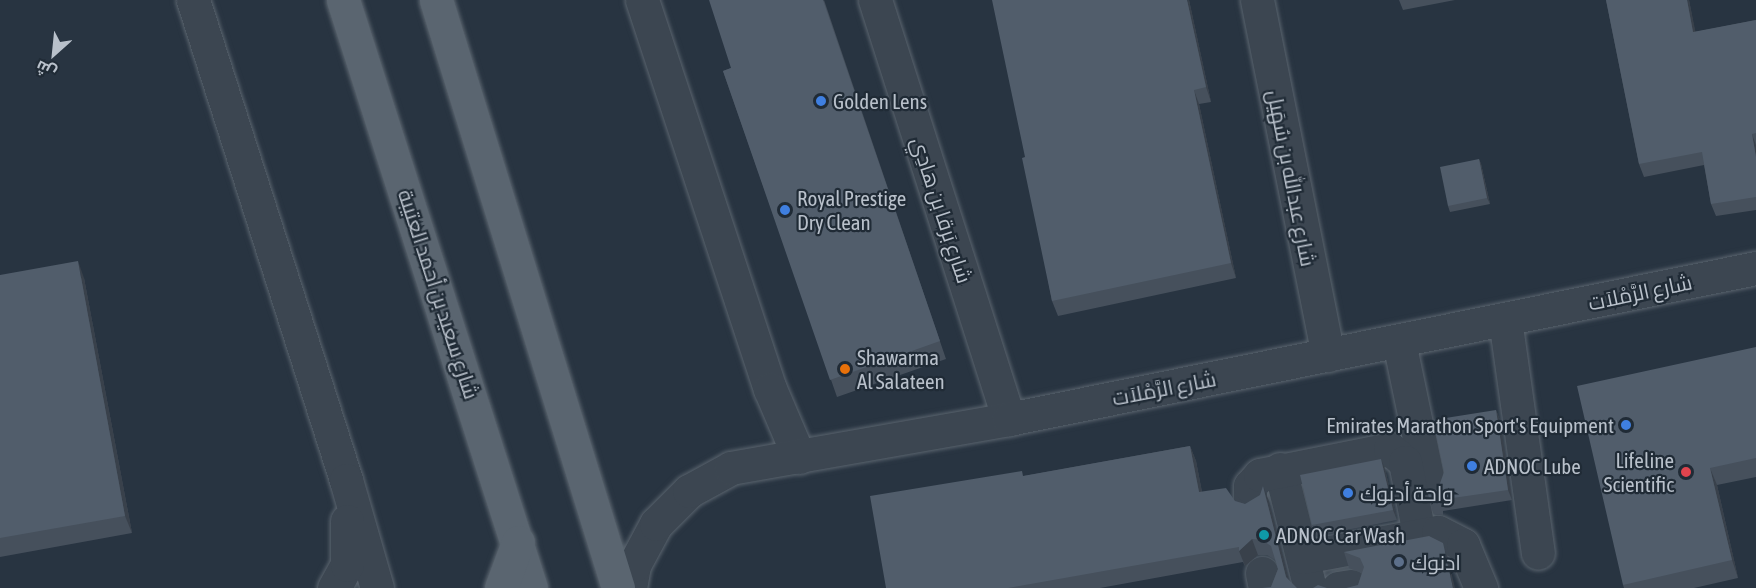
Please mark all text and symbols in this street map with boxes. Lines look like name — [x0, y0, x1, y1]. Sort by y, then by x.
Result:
north arrow — [24, 24, 84, 84]
text: ش — [33, 57, 59, 83]
place label: Golden Lens — [833, 88, 927, 114]
street label: شارع عبدالله بن سُهَيل — [1263, 88, 1321, 268]
marker: Golden Lens — [814, 94, 828, 108]
street label: شارع بَرقا بن هادِي — [906, 134, 978, 286]
place label: Royal Prestige Dry Clean — [797, 185, 906, 235]
street label: شارع سعيد بن أحمد العتيبة — [393, 186, 485, 402]
marker: Royal Prestige Dry Clean — [778, 203, 792, 217]
street label: شارع الرَّمْلاَت — [1586, 269, 1694, 315]
place label: Shawarma Al Salateen — [857, 344, 945, 394]
marker: Shawarma Al Salateen — [838, 362, 852, 376]
street label: شارع الرَّمْلاَت — [1110, 366, 1218, 410]
place label: Emirates Marathon Sport's Equipment — [1326, 412, 1614, 438]
marker: Emirates Marathon Sport's Equipment — [1619, 418, 1633, 432]
place label: Lifeline Scientific — [1604, 447, 1674, 497]
place label: ADNOC Lube — [1484, 453, 1581, 479]
marker: ADNOC Lube — [1465, 459, 1479, 473]
marker: Lifeline Scientific — [1679, 465, 1693, 479]
place label: واحة أدنوك — [1360, 480, 1454, 506]
marker: واحة أدنوك — [1341, 486, 1355, 500]
place label: ADNOC Car Wash — [1276, 522, 1405, 548]
marker: ADNOC Car Wash — [1257, 528, 1271, 542]
place label: ادنوك — [1411, 549, 1461, 575]
marker: ادنوك — [1392, 555, 1406, 569]

